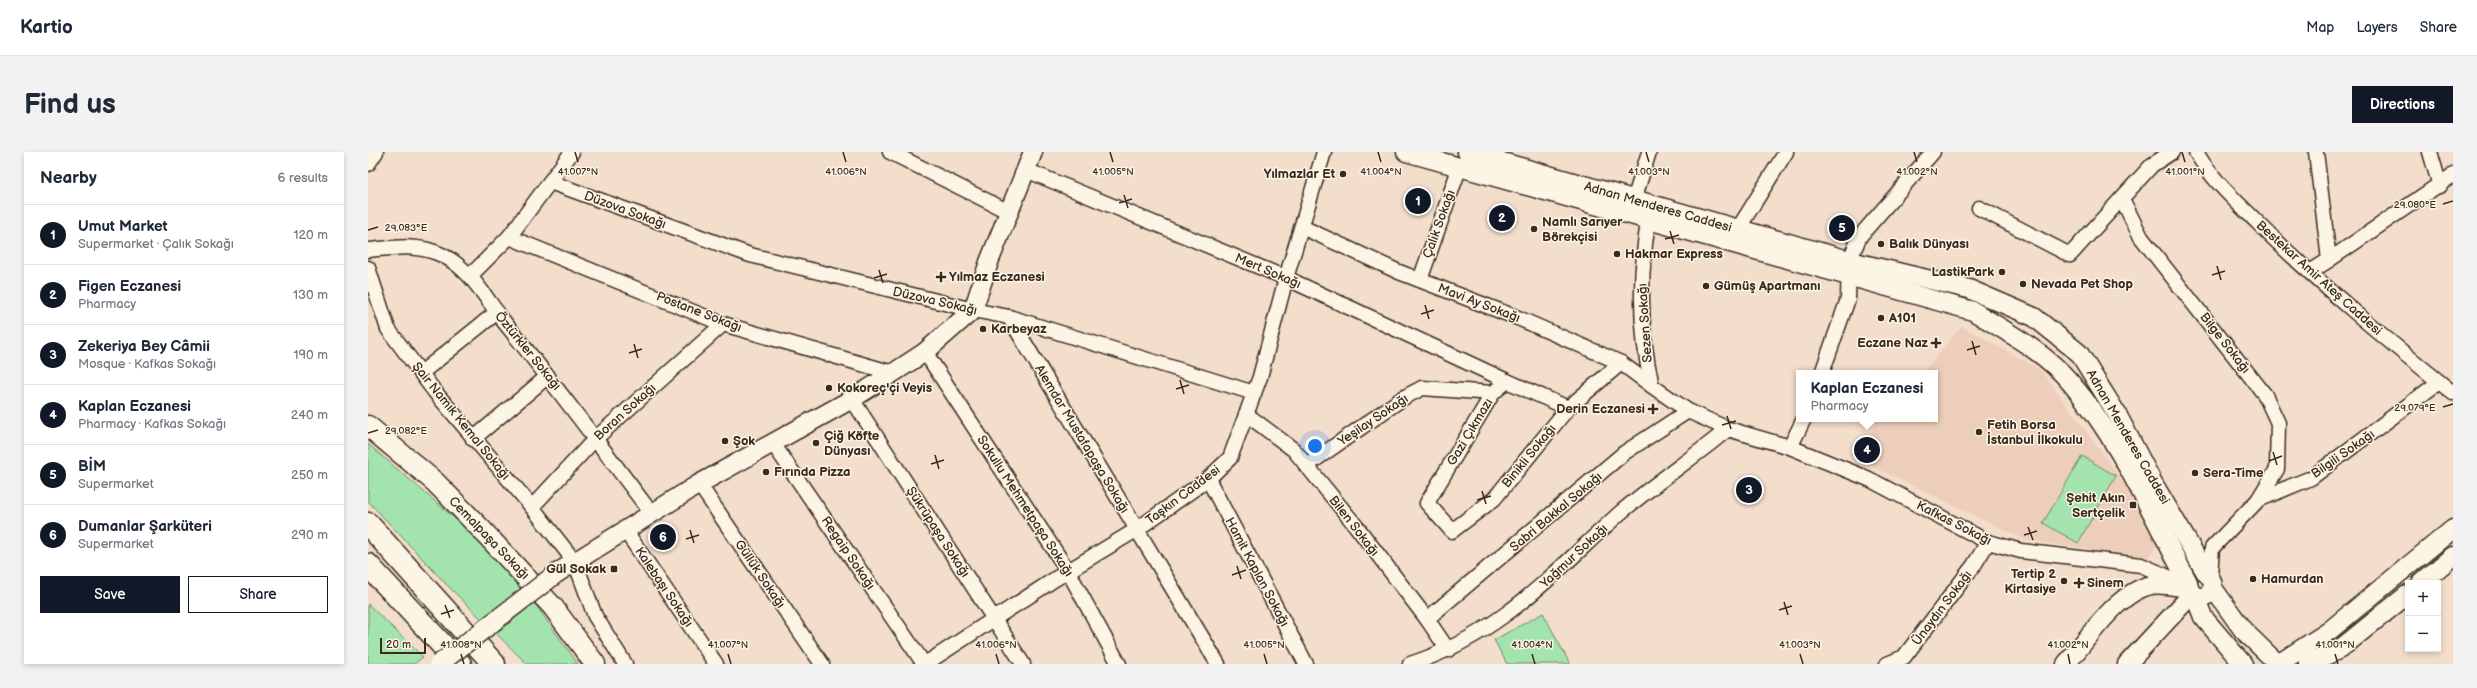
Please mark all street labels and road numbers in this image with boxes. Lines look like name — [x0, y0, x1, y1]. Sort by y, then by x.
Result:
street label: Adnan Menderes Caddesi — [1582, 178, 1734, 236]
street label: Düzova Sokağı — [582, 188, 668, 232]
street label: Çalık Sokağı — [1419, 188, 1459, 260]
street label: Bestekar Amir Ateş Caddesi — [2253, 217, 2385, 339]
street label: Mert Sokağı — [1232, 250, 1304, 292]
street label: Mavi Ay Sokağı — [1436, 280, 1522, 326]
street label: Sezen Sokağı — [1634, 283, 1656, 363]
street label: Düzova Sokağı — [891, 284, 979, 318]
street label: Postane Sokağı — [654, 288, 744, 336]
street label: Öztürkler Sokağı — [491, 308, 565, 394]
street label: Bilge Sokağı — [2196, 309, 2254, 377]
street label: Şair Namık Kemal Sokağı — [409, 359, 513, 483]
street label: Alemdar Mustafapaşa Sokağı — [1031, 362, 1133, 516]
street label: Adnan Menderes Caddesi — [2083, 367, 2173, 507]
street label: Boran Sokağı — [591, 380, 659, 444]
street label: Yeşilay Sokağı — [1334, 391, 1411, 450]
street label: Gazi Çıkmazı — [1444, 395, 1496, 469]
street label: Binikli Sokağı — [1498, 421, 1560, 491]
street label: Bilgili Sokağı — [2308, 426, 2378, 482]
street label: Sokullu Mehmetpaşa Sokağı — [973, 432, 1077, 580]
street label: Taşkın Caddesi — [1143, 462, 1223, 528]
street label: Sabri Bakkal Sokağı — [1507, 469, 1605, 555]
street label: Şükrüpaşa Sokağı — [903, 484, 973, 580]
street label: Cemalpaşa Sokağı — [445, 493, 533, 583]
street label: Bilen Sokağı — [1325, 493, 1383, 559]
street label: Kafkas Sokağı — [1914, 497, 1994, 549]
street label: Regaip Sokağı — [818, 513, 878, 593]
street label: Hamit Kaplan Sokağı — [1221, 515, 1293, 629]
street label: Yağmur Sokağı — [1536, 521, 1611, 592]
street label: Güllük Sokağı — [731, 537, 789, 611]
street label: Kalebaşı Sokağı — [631, 544, 697, 630]
street label: Ünaydın Sokağı — [1909, 567, 1975, 649]

